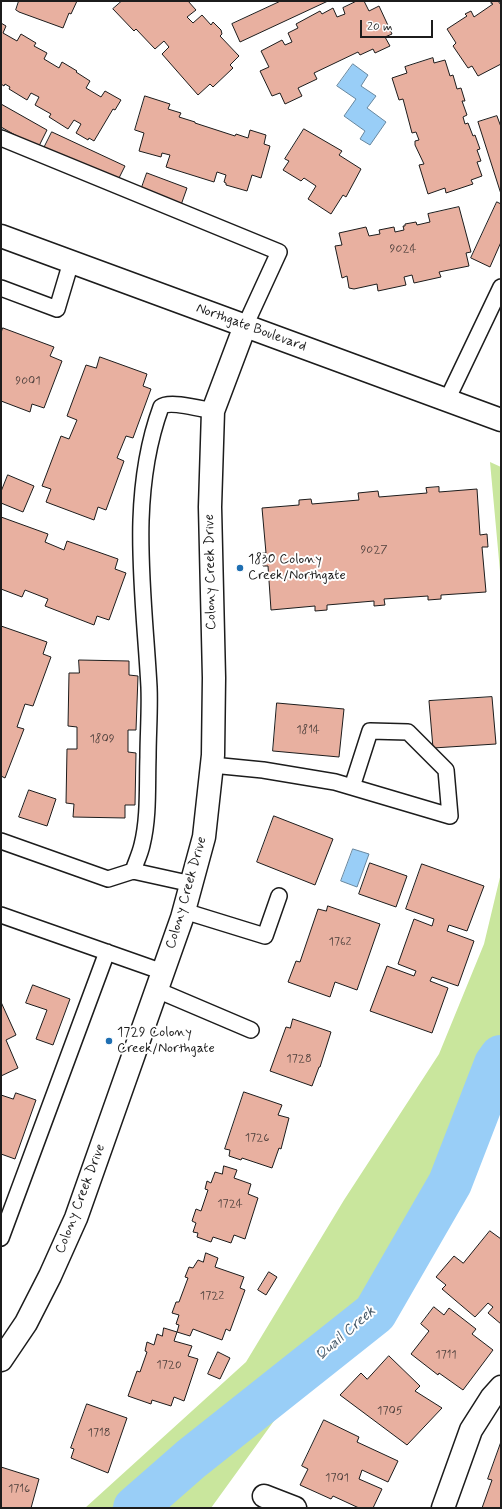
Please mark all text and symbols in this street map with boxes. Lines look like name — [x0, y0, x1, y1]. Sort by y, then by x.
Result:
scale bar — [362, 12, 435, 38]
text: 20 m — [367, 19, 393, 35]
house number: 9024 — [390, 242, 416, 256]
street label: Northgate Boulevard — [194, 300, 308, 356]
house number: 9001 — [15, 374, 41, 388]
street label: Colony Creek Drive — [202, 514, 220, 630]
house number: 9027 — [360, 543, 388, 557]
place label: 1830 Colony Creek/Northgate — [248, 552, 346, 584]
marker: 1830 Colony Creek/Northgate — [235, 563, 245, 573]
house number: 1814 — [296, 723, 320, 737]
house number: 1809 — [89, 732, 115, 746]
street label: Colony Creek Drive — [163, 835, 211, 951]
house number: 1762 — [329, 935, 351, 949]
place label: 1729 Colony Creek/Northgate — [117, 1025, 215, 1058]
marker: 1729 Colony Creek/Northgate — [104, 1036, 114, 1046]
house number: 1728 — [286, 1052, 312, 1066]
house number: 1726 — [245, 1131, 269, 1145]
street label: Colony Creek Drive — [52, 1142, 110, 1256]
house number: 1724 — [217, 1197, 243, 1211]
house number: 1722 — [200, 1289, 224, 1303]
water label: Quail Creek — [312, 1303, 380, 1365]
house number: 1711 — [435, 1348, 457, 1362]
house number: 1720 — [156, 1358, 182, 1372]
house number: 1705 — [377, 1404, 403, 1418]
house number: 1718 — [88, 1426, 110, 1440]
house number: 1701 — [325, 1471, 349, 1485]
house number: 1716 — [8, 1482, 30, 1496]

